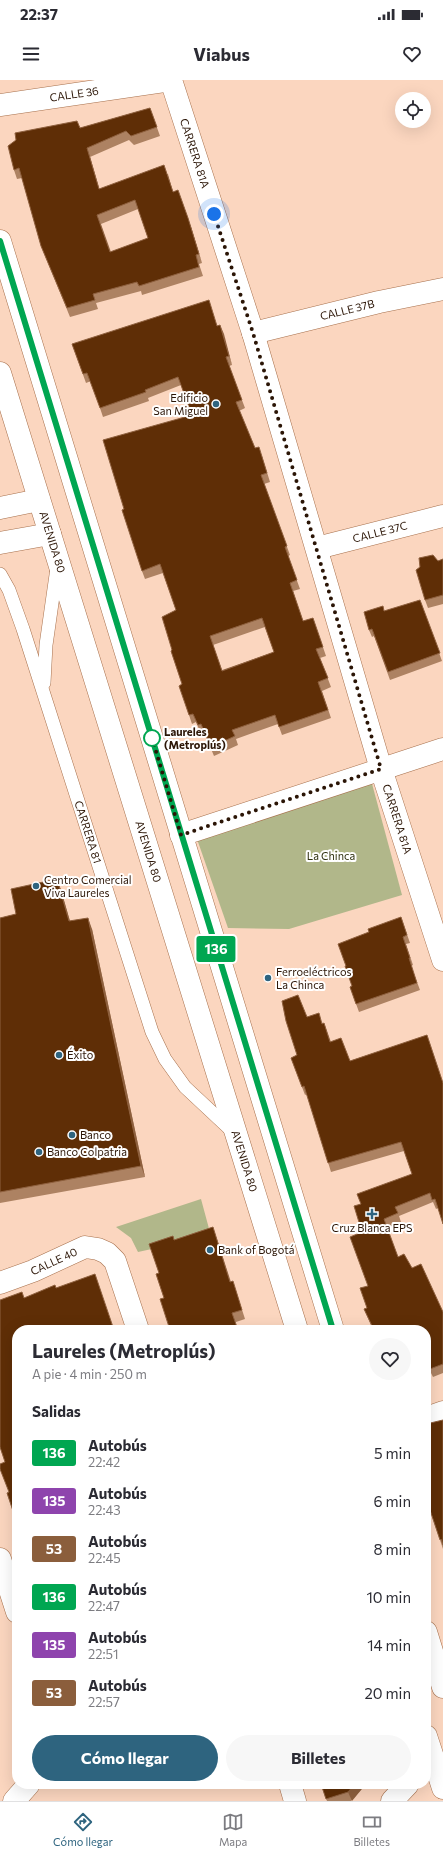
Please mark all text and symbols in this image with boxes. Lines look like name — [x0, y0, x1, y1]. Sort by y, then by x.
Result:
text: 22:37 — [20, 5, 58, 23]
icon: menu — [20, 43, 42, 65]
text: Viabus — [193, 43, 250, 65]
icon: heart — [401, 43, 423, 65]
street label: CALLE 36 — [49, 84, 100, 104]
map controls — [395, 92, 431, 128]
button: locate — [395, 92, 431, 128]
street label: CARRERA 81A — [178, 117, 213, 190]
your location — [204, 204, 224, 224]
street label: CALLE 37B — [319, 296, 376, 322]
place label: Edificio San Miguel — [153, 391, 208, 417]
marker: Edificio San Miguel — [211, 399, 221, 409]
street label: AVENIDA 80 — [37, 510, 69, 574]
street label: CALLE 37C — [351, 518, 409, 545]
place label: Laureles (Metroplús) — [164, 725, 226, 751]
marker: Laureles (Metroplús) — [143, 729, 161, 747]
street label: CARRERA 81A — [380, 782, 415, 856]
street label: CARRERA 81 — [72, 799, 105, 865]
street label: AVENIDA 80 — [133, 819, 165, 884]
park label: La Chinca — [307, 849, 355, 862]
place label: Centro Comercial Viva Laureles — [44, 873, 132, 899]
marker: Centro Comercial Viva Laureles — [31, 881, 41, 891]
line badge: 136 — [193, 936, 239, 962]
text: 136 — [204, 940, 228, 957]
place label: Ferroeléctricos La Chinca — [276, 965, 352, 991]
marker: Ferroeléctricos La Chinca — [263, 973, 273, 983]
place label: Éxito — [67, 1047, 94, 1061]
marker: Éxito — [54, 1050, 64, 1060]
place label: Banco — [80, 1128, 112, 1141]
street label: AVENIDA 80 — [229, 1128, 261, 1193]
marker: Banco — [67, 1130, 77, 1140]
place label: Banco Colpatria — [47, 1145, 127, 1158]
marker: Banco Colpatria — [34, 1147, 44, 1157]
marker: Cruz Blanca EPS — [366, 1208, 378, 1220]
place label: Cruz Blanca EPS — [332, 1221, 412, 1234]
place label: Bank of Bogotá — [218, 1243, 294, 1256]
street label: CALLE 40 — [28, 1245, 79, 1277]
marker: Bank of Bogotá — [205, 1245, 215, 1255]
button: heart — [369, 1338, 411, 1380]
text: Laureles (Metroplús) — [32, 1339, 216, 1362]
text: A pie · 4 min · 250 m — [32, 1366, 147, 1382]
text: Salidas — [32, 1402, 81, 1420]
text: Autobús — [88, 1436, 147, 1454]
text: 136 — [42, 1444, 66, 1461]
text: 5 min — [374, 1444, 411, 1462]
text: 22:42 — [88, 1454, 120, 1470]
text: Autobús — [88, 1484, 147, 1502]
text: 135 — [43, 1492, 65, 1509]
text: 6 min — [373, 1492, 411, 1510]
text: 22:43 — [88, 1502, 121, 1518]
text: Autobús — [88, 1532, 147, 1550]
text: 53 — [46, 1540, 62, 1557]
text: 8 min — [373, 1540, 411, 1558]
text: 22:45 — [88, 1550, 121, 1566]
text: Autobús — [88, 1580, 147, 1598]
text: 136 — [42, 1588, 66, 1605]
text: 10 min — [366, 1588, 411, 1606]
text: 22:47 — [88, 1598, 120, 1614]
text: Autobús — [88, 1628, 147, 1646]
text: 135 — [43, 1636, 65, 1653]
text: 14 min — [367, 1636, 411, 1654]
text: 22:51 — [88, 1646, 119, 1662]
text: Autobús — [88, 1676, 147, 1694]
text: 53 — [46, 1684, 62, 1701]
text: 20 min — [365, 1684, 411, 1702]
text: 22:57 — [88, 1694, 120, 1710]
button: Cómo llegar — [32, 1735, 218, 1781]
button: Billetes — [226, 1735, 411, 1781]
tab: Cómo llegar — [53, 1811, 113, 1848]
tab: Mapa — [219, 1811, 247, 1848]
tab: Billetes — [353, 1811, 390, 1848]

